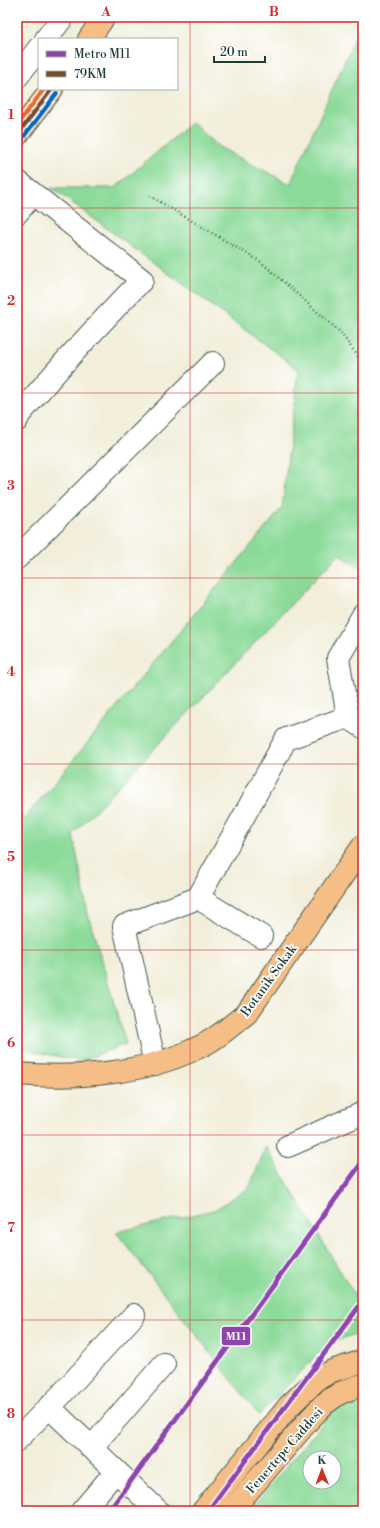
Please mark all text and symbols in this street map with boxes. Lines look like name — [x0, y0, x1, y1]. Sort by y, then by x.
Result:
text: A — [100, 4, 111, 20]
text: B — [269, 4, 279, 20]
legend — [38, 38, 178, 90]
scale bar — [214, 38, 265, 64]
text: 20 m — [220, 45, 248, 60]
text: Metro M11 — [74, 47, 131, 62]
text: 79KM — [74, 67, 107, 82]
text: 1 — [8, 107, 15, 123]
text: 2 — [7, 293, 15, 309]
text: 3 — [7, 478, 15, 494]
text: 4 — [7, 664, 16, 680]
text: 5 — [7, 849, 15, 865]
street label: Botanik Sokak — [237, 941, 301, 1020]
text: 6 — [7, 1035, 15, 1051]
text: 7 — [7, 1220, 15, 1236]
line badge: M11 — [221, 1326, 251, 1346]
text: M11 — [225, 1330, 247, 1344]
street label: Fenertepe Caddesi — [243, 1404, 327, 1497]
text: 8 — [7, 1406, 15, 1422]
north arrow — [302, 1450, 342, 1490]
text: K — [317, 1454, 328, 1468]

